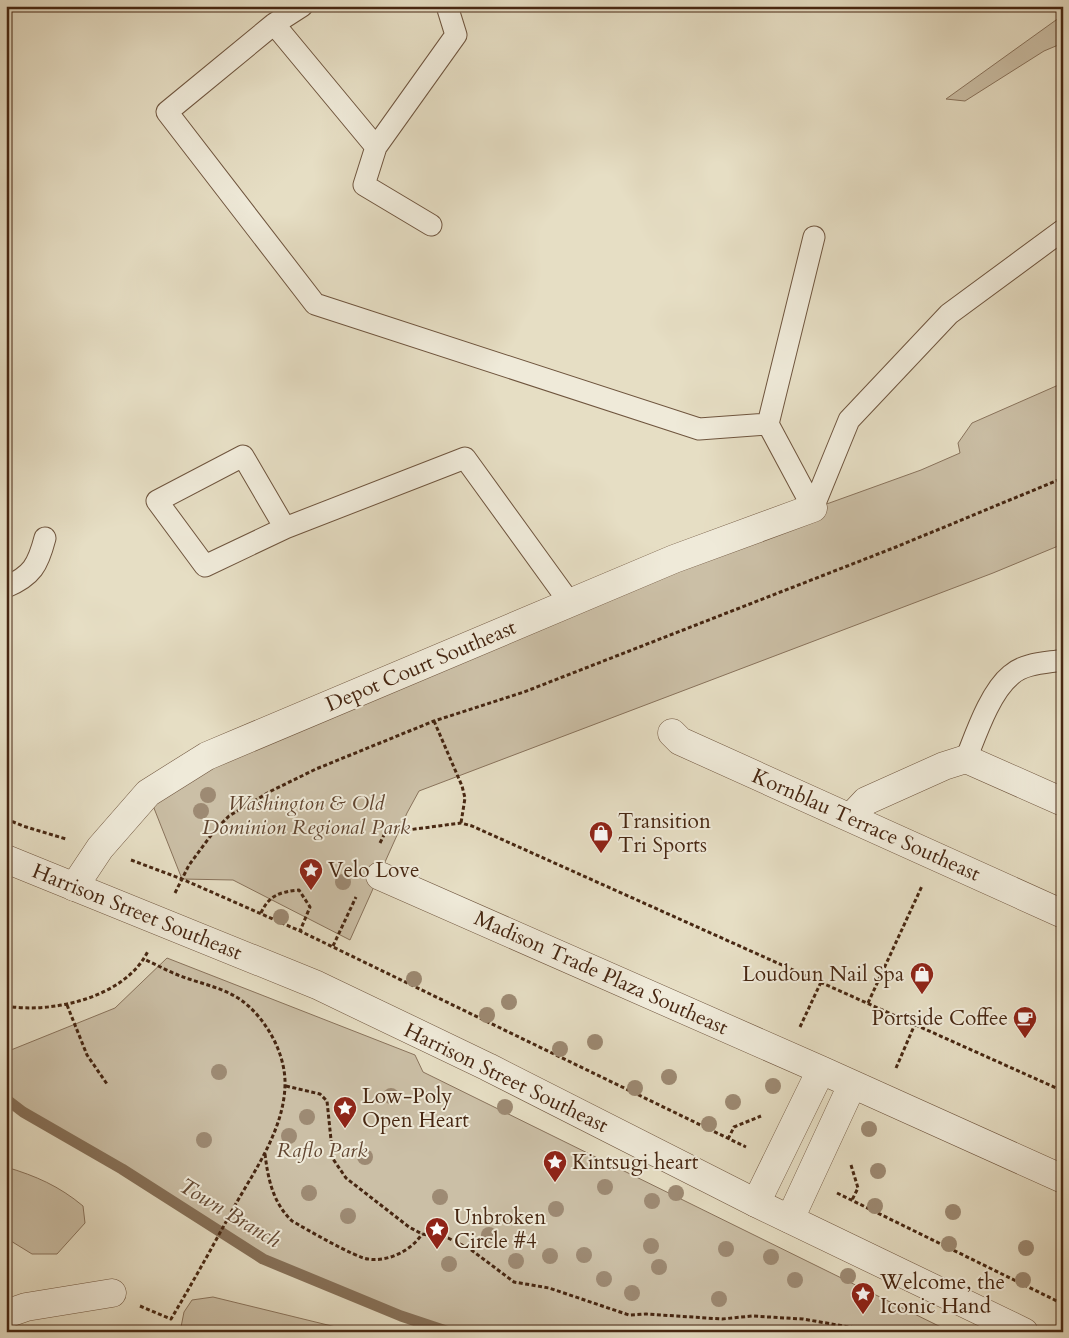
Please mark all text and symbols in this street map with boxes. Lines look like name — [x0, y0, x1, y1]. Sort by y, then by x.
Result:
street label: Depot Court Southeast — [321, 613, 521, 719]
street label: Kornblau Terrace Southeast — [747, 761, 985, 889]
park label: Washington & Old Dominion Regional Park — [202, 789, 411, 842]
place label: Transition Tri Sports — [618, 807, 711, 860]
shop icon: Transition Tri Sports — [588, 820, 614, 854]
place label: Velo Love — [328, 856, 420, 885]
street label: Harrison Street Southeast — [28, 857, 247, 967]
place icon: Velo Love — [298, 857, 324, 891]
street label: Madison Trade Plaza Southeast — [469, 904, 733, 1042]
place label: Loudoun Nail Spa — [742, 960, 904, 989]
shop icon: Loudoun Nail Spa — [909, 961, 935, 995]
place label: Portside Coffee — [872, 1004, 1008, 1033]
cafe icon: Portside Coffee — [1012, 1005, 1038, 1039]
street label: Harrison Street Southeast — [399, 1016, 613, 1140]
place label: Low-Poly Open Heart — [362, 1082, 469, 1135]
place icon: Low-Poly Open Heart — [332, 1095, 358, 1129]
park label: Raflo Park — [277, 1136, 368, 1165]
place label: Kintsugi heart — [572, 1148, 699, 1177]
place icon: Kintsugi heart — [542, 1149, 568, 1183]
water label: Town Branch — [174, 1171, 287, 1255]
place label: Unbroken Circle #4 — [454, 1203, 546, 1256]
place icon: Unbroken Circle #4 — [424, 1216, 450, 1250]
place label: Welcome, the Iconic Hand — [879, 1268, 1005, 1321]
place icon: Welcome, the Iconic Hand — [850, 1281, 876, 1315]

